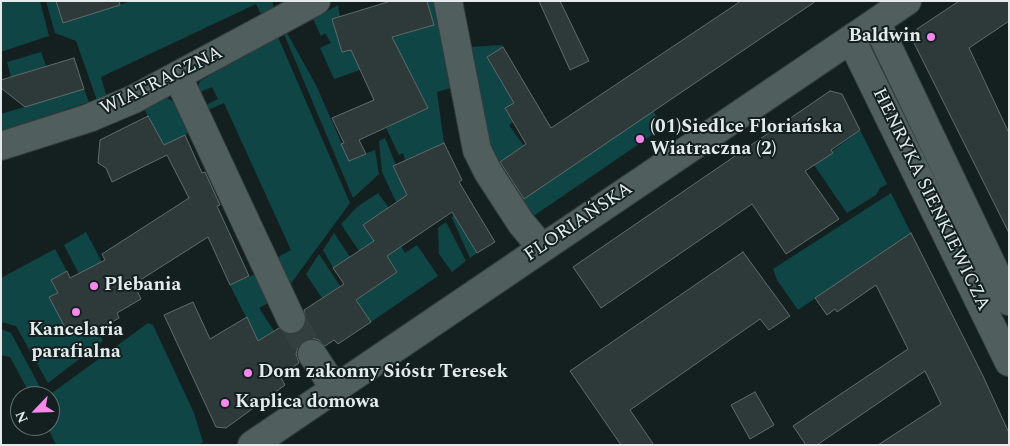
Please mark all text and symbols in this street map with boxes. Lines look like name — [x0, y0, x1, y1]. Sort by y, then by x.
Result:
place label: Baldwin — [848, 26, 921, 48]
marker: Baldwin — [925, 31, 937, 43]
street label: WIATRACZNA — [97, 42, 227, 122]
street label: HENRYKA SIENKIEWICZA — [866, 85, 994, 315]
place label: (01)Siedlce Floriańska Wiatraczna (2) — [650, 117, 842, 161]
marker: (01)Siedlce Floriańska Wiatraczna (2) — [634, 133, 646, 145]
street label: FLORIAŃSKA — [520, 178, 638, 268]
place label: Plebania — [104, 275, 181, 297]
marker: Plebania — [88, 280, 100, 292]
marker: Kancelaria parafialna — [70, 306, 82, 318]
place label: Kancelaria parafialna — [29, 320, 123, 364]
place label: Dom zakonny Sióstr Teresek — [258, 362, 508, 384]
marker: Dom zakonny Sióstr Teresek — [242, 367, 254, 379]
north arrow — [10, 386, 60, 436]
place label: Kaplica domowa — [235, 392, 379, 414]
marker: Kaplica domowa — [219, 397, 231, 409]
text: N — [10, 407, 34, 426]

